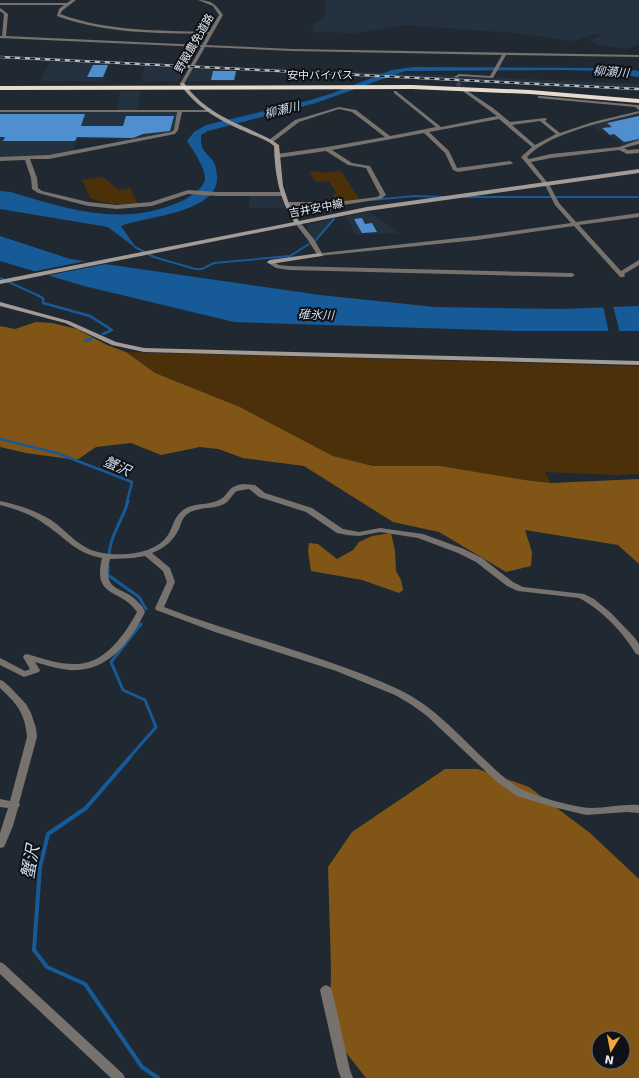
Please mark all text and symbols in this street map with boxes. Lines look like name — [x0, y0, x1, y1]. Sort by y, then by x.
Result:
street label: 野殿農免道路 — [172, 11, 217, 75]
water label: 柳瀬川 — [593, 64, 631, 80]
street label: 安中バイパス — [287, 69, 353, 82]
water label: 柳瀬川 — [263, 98, 303, 121]
street label: 吉井安中線 — [288, 197, 344, 220]
water label: 碓氷川 — [298, 307, 336, 323]
water label: 蟹沢 — [101, 453, 135, 480]
water label: 蟹沢 — [17, 842, 43, 880]
north arrow — [591, 1030, 631, 1070]
text: N — [604, 1052, 615, 1067]

